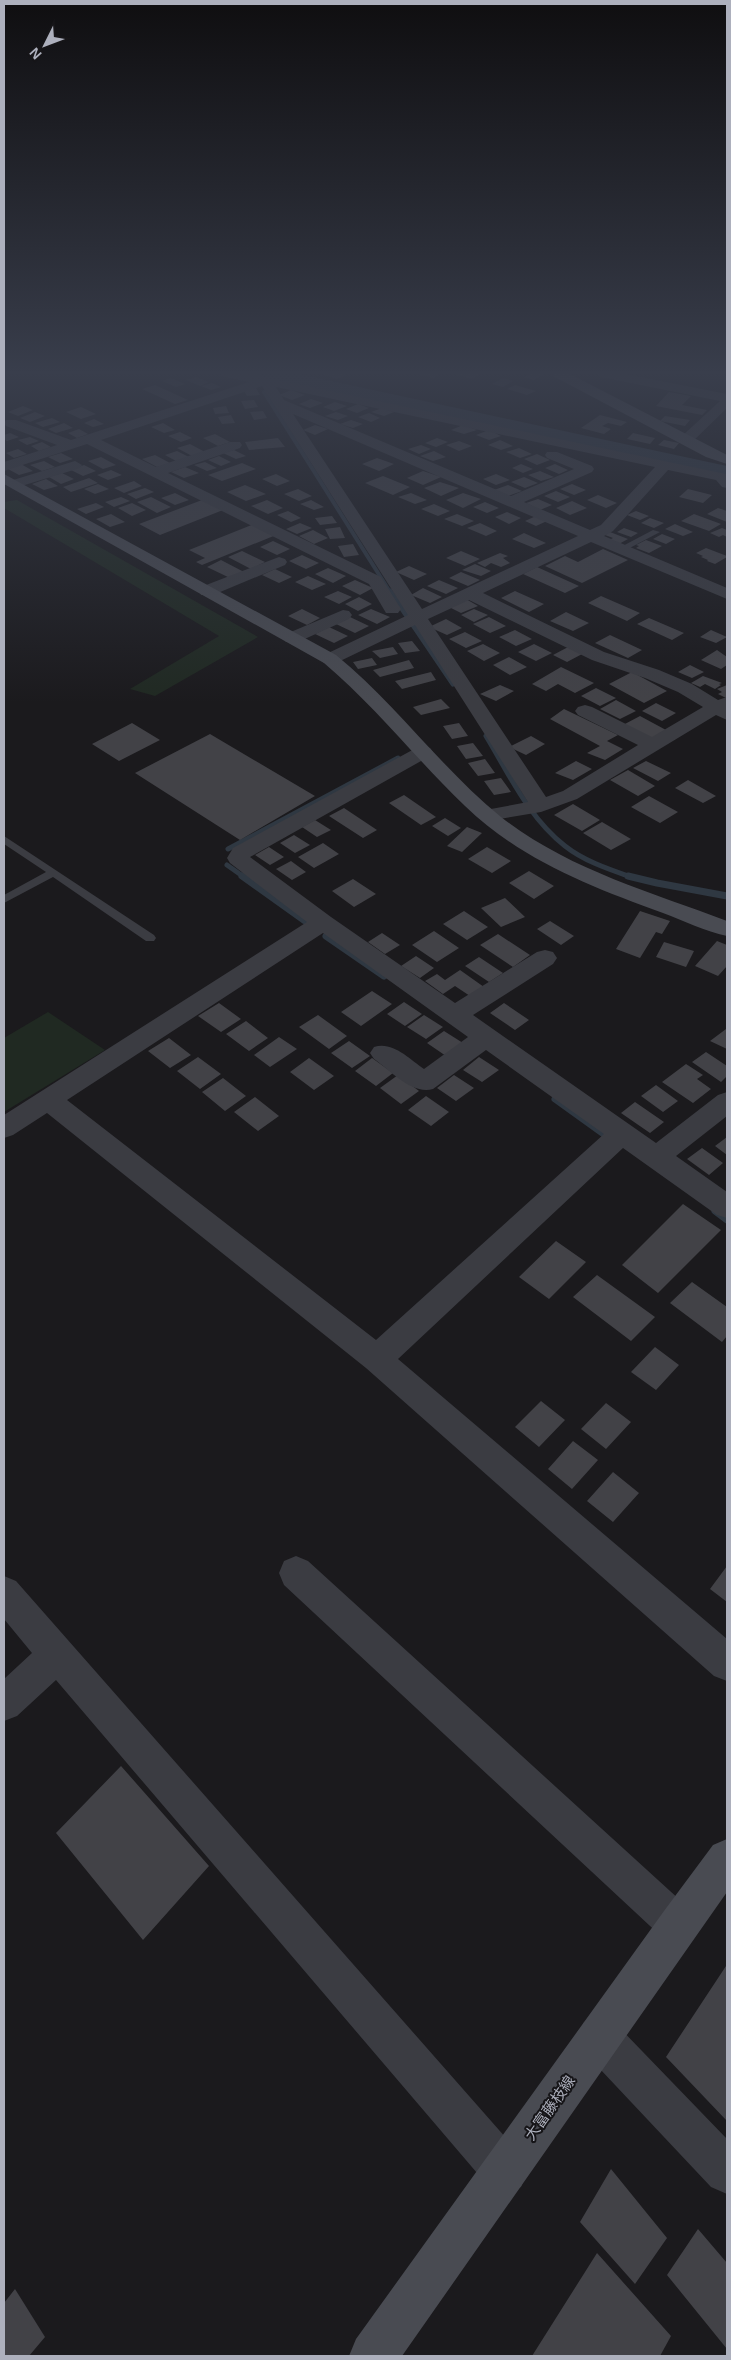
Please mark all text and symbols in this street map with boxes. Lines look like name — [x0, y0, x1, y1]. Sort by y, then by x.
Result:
north arrow — [20, 20, 70, 70]
text: N — [26, 45, 45, 63]
street label: 大富藤枝線 — [521, 2072, 578, 2143]

